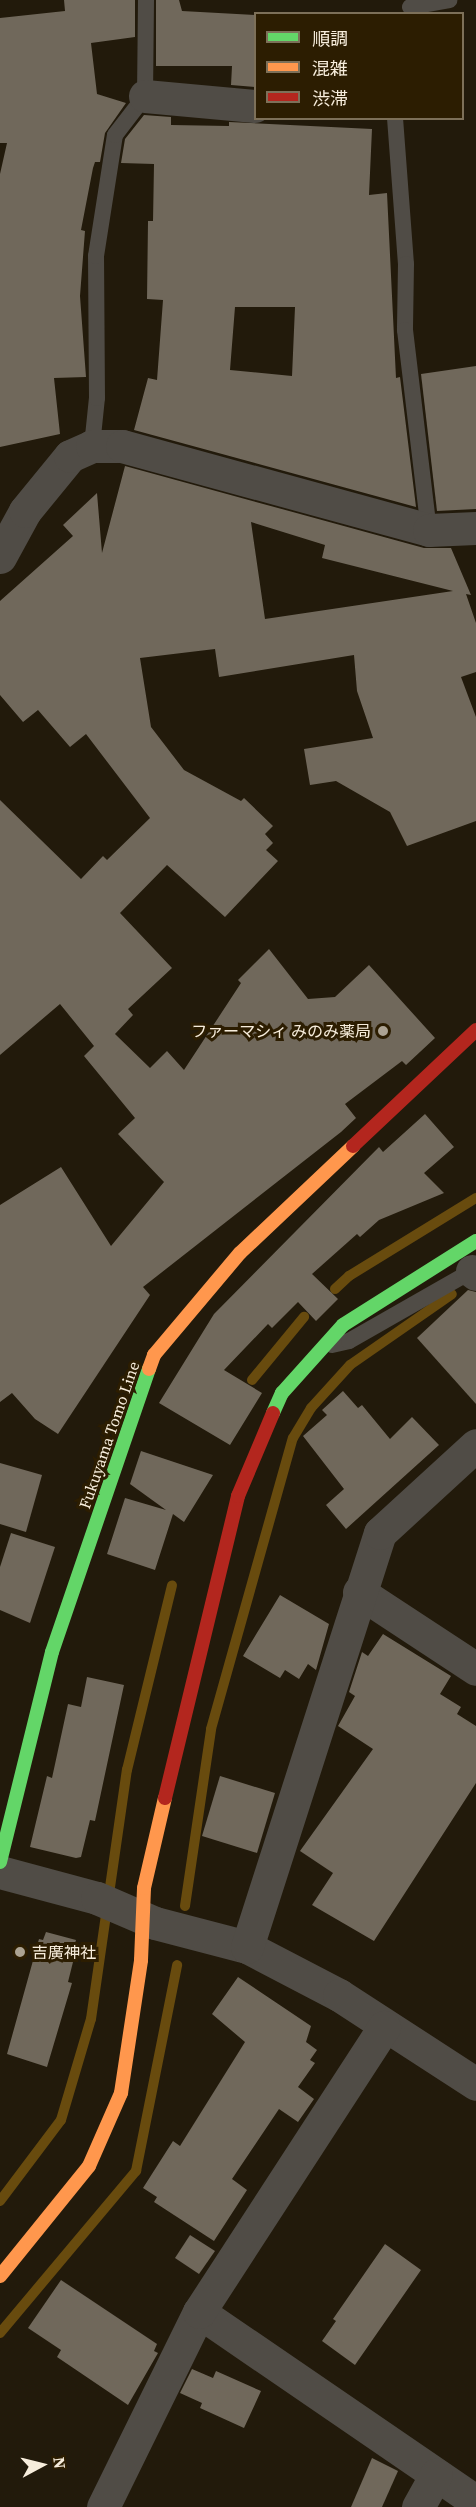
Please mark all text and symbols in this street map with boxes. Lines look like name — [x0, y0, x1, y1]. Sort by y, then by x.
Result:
legend — [254, 12, 464, 120]
text: 順調 — [312, 26, 348, 51]
text: 混雑 — [312, 56, 348, 81]
text: 渋滞 — [312, 86, 348, 111]
place label: ファーマシィ みのみ薬局 — [191, 1021, 371, 1041]
marker: ファーマシィ みのみ薬局 — [376, 1024, 390, 1038]
street label: Fukuyama Tomo Line — [75, 1359, 143, 1511]
place label: 吉廣神社 — [32, 1942, 96, 1962]
marker: 吉廣神社 — [13, 1945, 27, 1959]
north arrow — [12, 2435, 72, 2495]
text: N — [48, 2456, 71, 2470]

